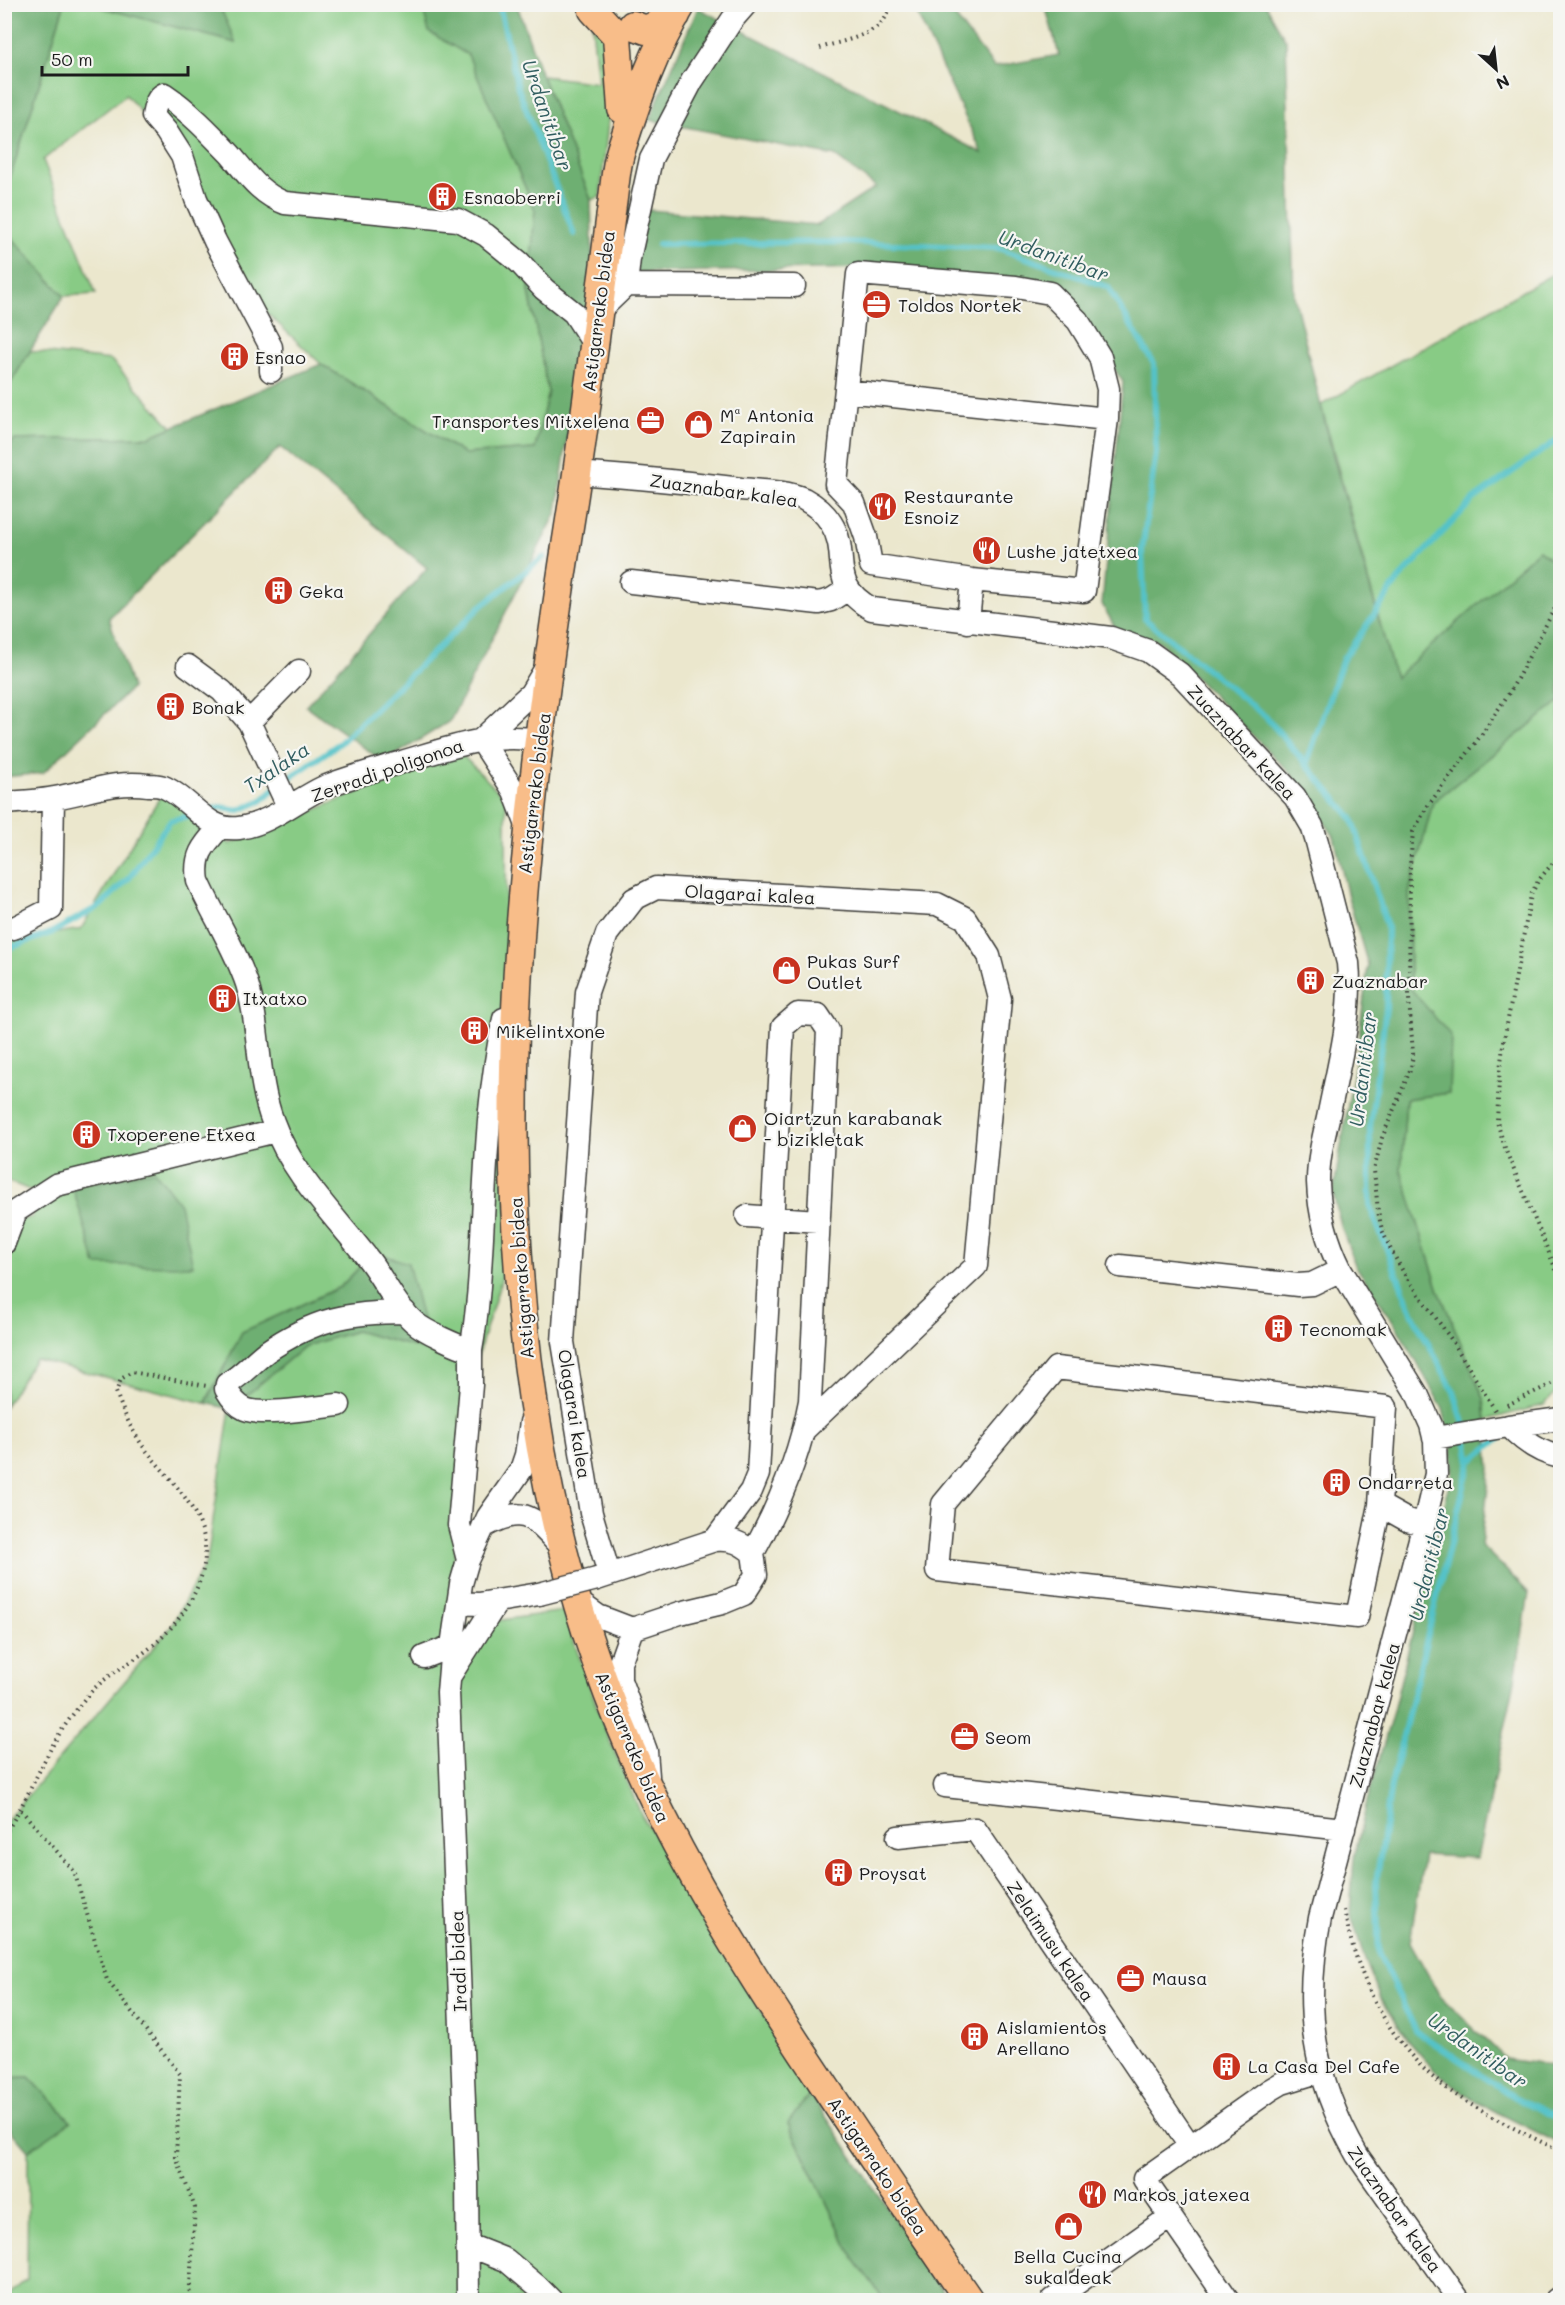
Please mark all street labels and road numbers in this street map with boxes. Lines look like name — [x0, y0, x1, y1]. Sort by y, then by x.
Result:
street label: Astigarrako bidea — [576, 229, 620, 393]
street label: Zuaznabar kalea — [648, 468, 800, 512]
street label: Zuaznabar kalea — [1182, 679, 1302, 805]
street label: Astigarrako bidea — [512, 711, 556, 875]
street label: Zerradi poligonoa — [307, 733, 467, 807]
street label: Olagarai kalea — [684, 879, 816, 909]
street label: Astigarrako bidea — [503, 1196, 539, 1360]
street label: Olagarai kalea — [553, 1348, 597, 1480]
street label: Zuaznabar kalea — [1343, 1640, 1405, 1790]
street label: Astigarrako bidea — [590, 1668, 676, 1826]
street label: Zelaimusu kalea — [1002, 1876, 1100, 2006]
street label: Iradi bidea — [444, 1910, 472, 2012]
street label: Astigarrako bidea — [823, 2092, 933, 2240]
street label: Zuaznabar kalea — [1342, 2141, 1448, 2277]

